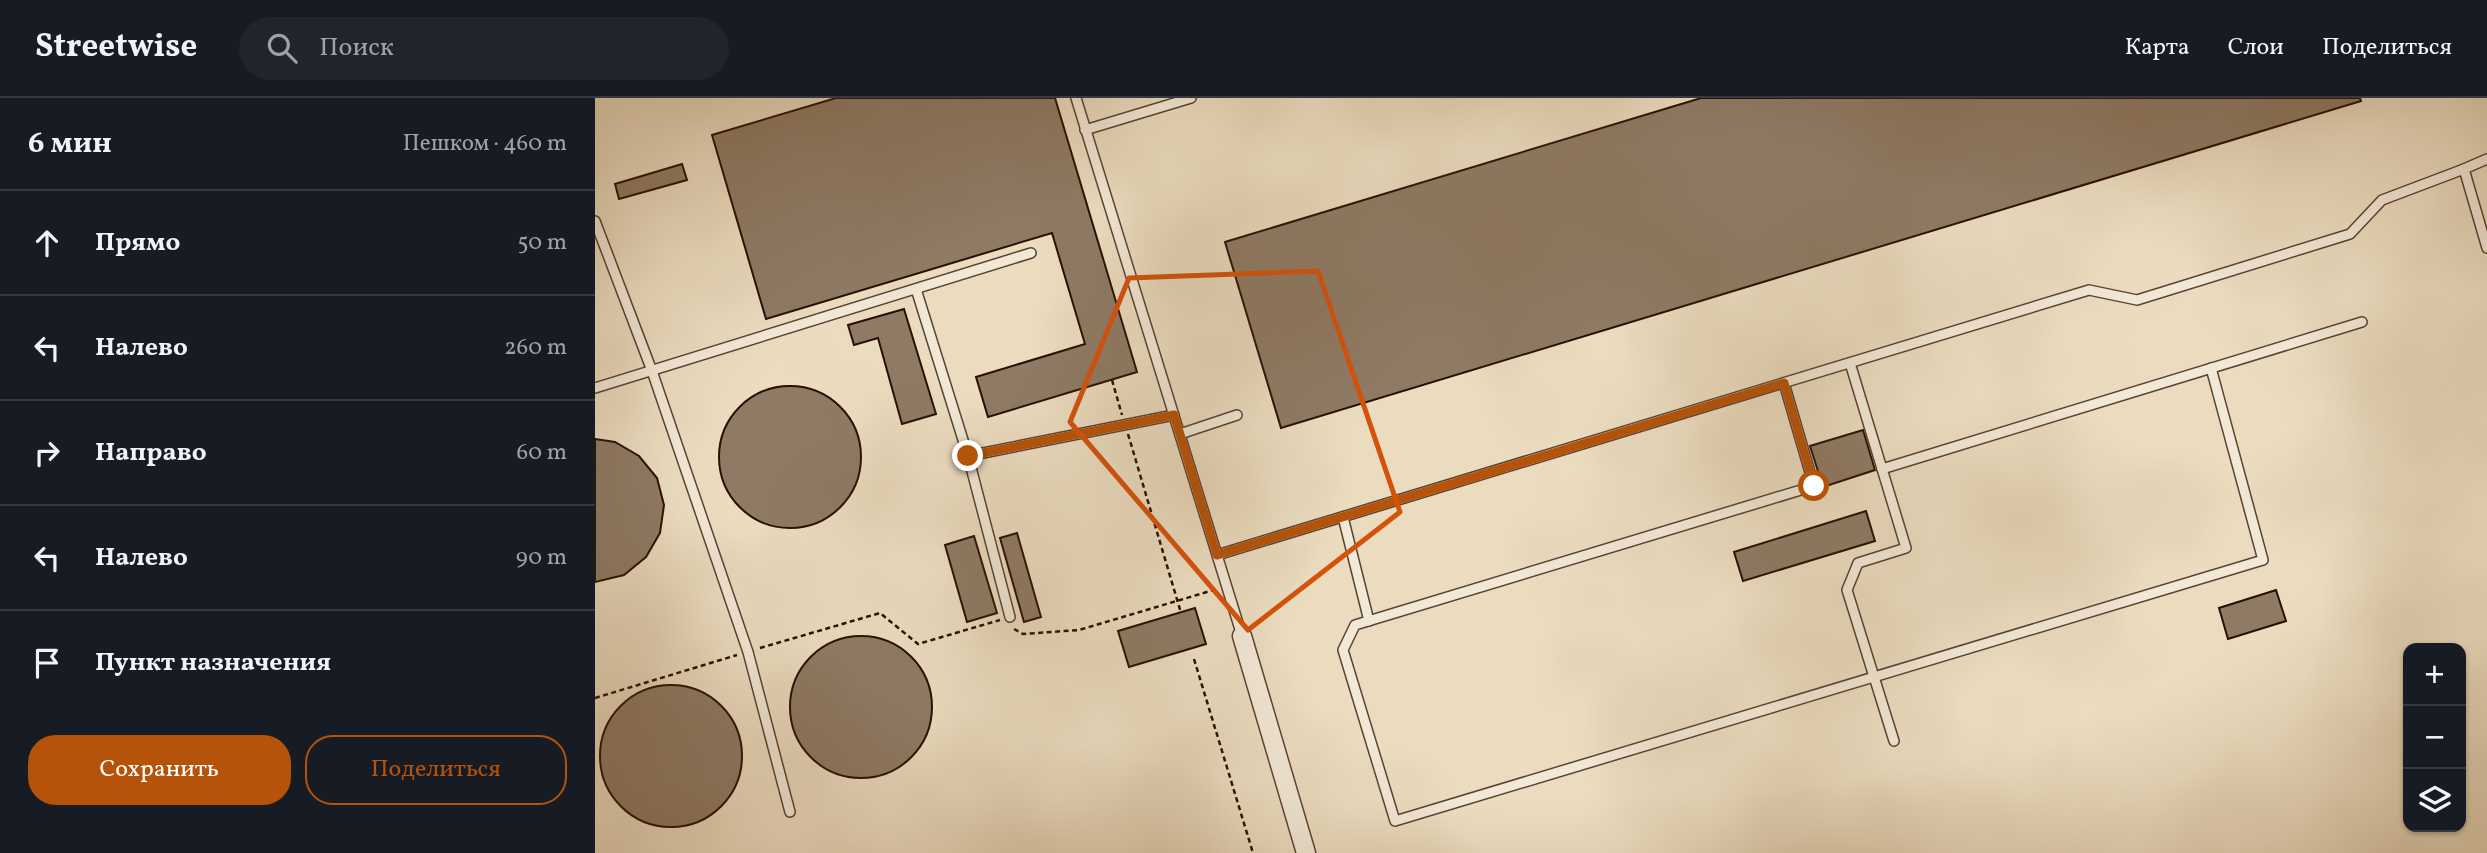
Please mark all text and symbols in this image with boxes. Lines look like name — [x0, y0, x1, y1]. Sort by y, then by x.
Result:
search box — [239, 17, 729, 80]
text: Streetwise — [35, 25, 197, 71]
icon: search — [263, 29, 301, 67]
text: Поиск — [319, 30, 394, 66]
text: Карта — [2125, 31, 2190, 65]
text: Слои — [2228, 31, 2284, 65]
text: Поделиться — [2322, 31, 2452, 65]
text: 6 мин — [28, 123, 112, 165]
text: Пешком · 460 m — [403, 128, 567, 160]
icon: ahead — [28, 224, 66, 262]
text: Прямо — [95, 225, 180, 261]
text: 50 m — [518, 227, 567, 259]
icon: left — [28, 329, 66, 367]
text: Налево — [95, 330, 188, 366]
text: 260 m — [504, 332, 567, 364]
icon: right — [28, 434, 66, 472]
text: Направо — [95, 435, 207, 471]
text: 60 m — [517, 437, 567, 469]
route end — [952, 440, 983, 471]
route start — [1798, 470, 1829, 501]
icon: left — [28, 539, 66, 577]
text: Налево — [95, 540, 188, 576]
text: 90 m — [516, 542, 567, 574]
map controls — [2403, 643, 2466, 832]
button: + — [2403, 643, 2466, 706]
icon: arrive — [28, 644, 66, 682]
text: Пункт назначения — [95, 645, 331, 681]
button: − — [2403, 706, 2466, 769]
button: Сохранить — [28, 735, 291, 805]
button: Поделиться — [305, 735, 567, 805]
button: layers — [2403, 769, 2466, 832]

